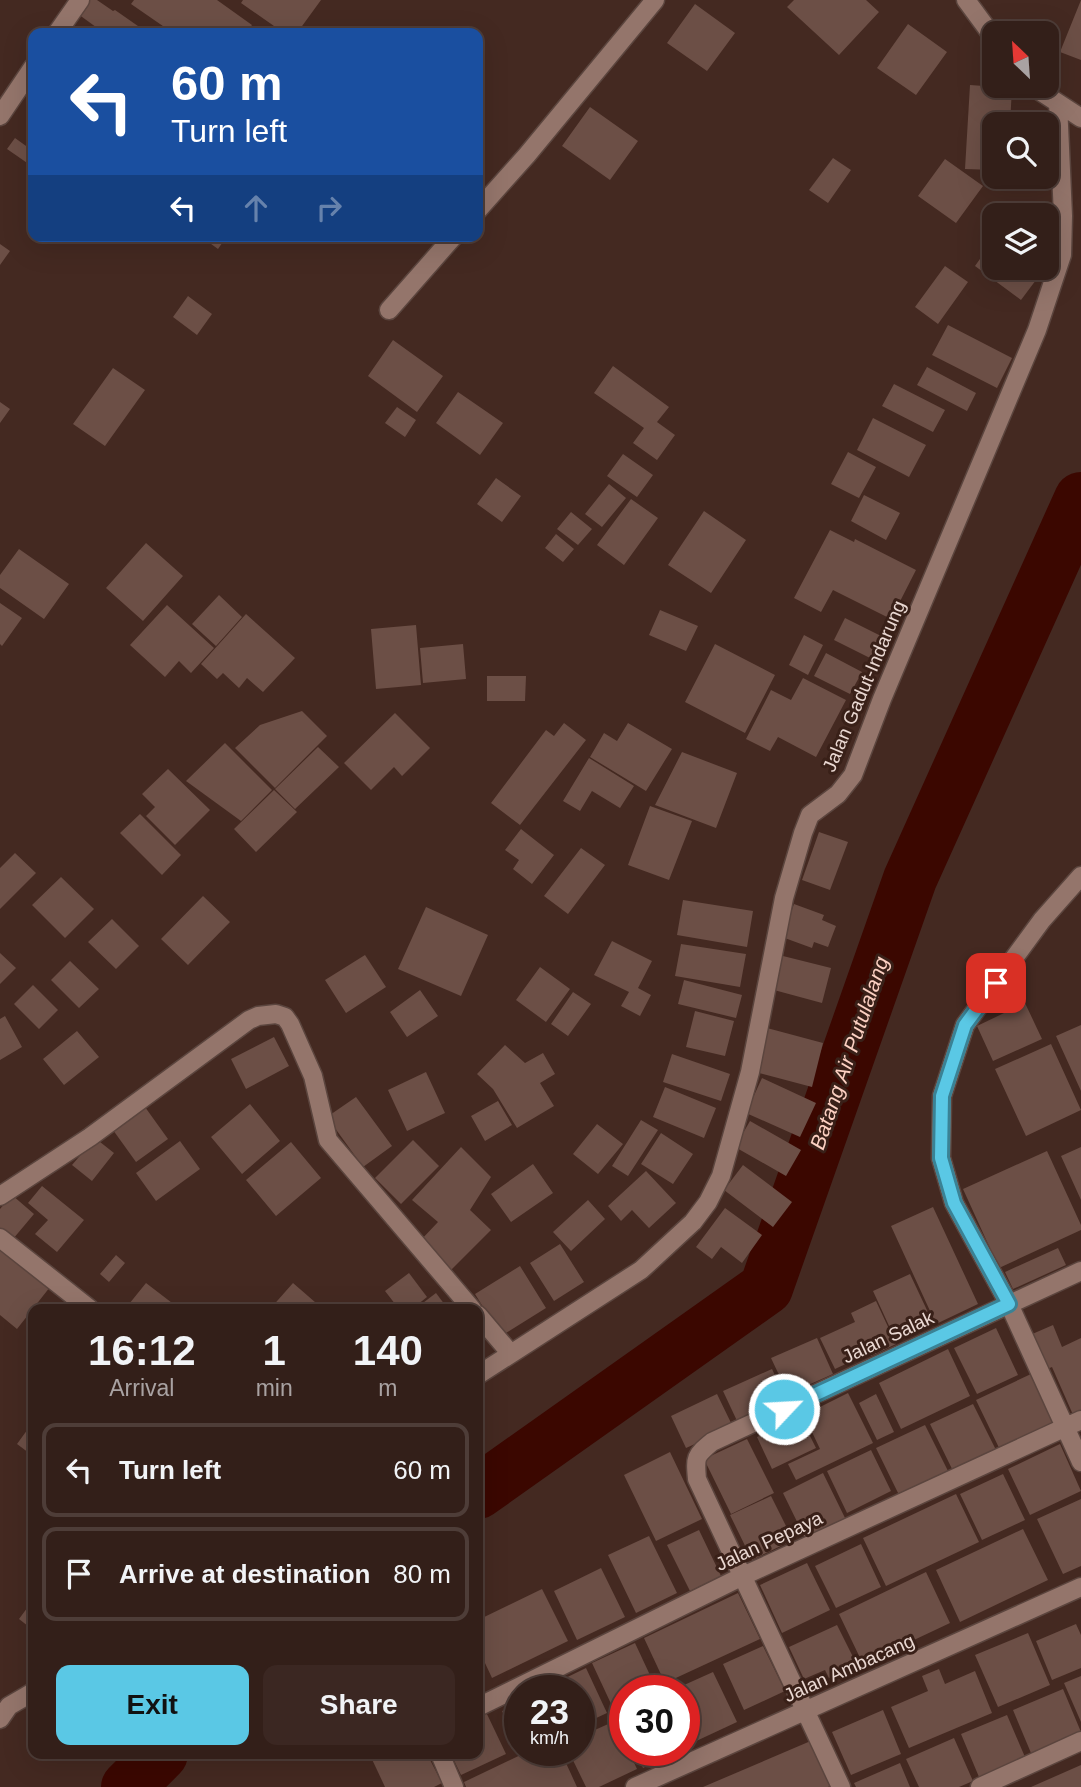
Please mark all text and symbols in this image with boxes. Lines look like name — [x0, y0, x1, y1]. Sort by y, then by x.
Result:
north arrow — [982, 21, 1059, 98]
map controls — [982, 21, 1059, 280]
icon: left — [56, 56, 147, 147]
text: 60 m — [171, 56, 283, 110]
button: search — [982, 112, 1059, 189]
text: Turn left — [171, 113, 287, 149]
icon: left — [164, 189, 202, 227]
icon: ahead — [237, 189, 275, 227]
icon: right — [310, 189, 348, 227]
button: layers — [982, 203, 1059, 280]
street label: Jalan Gadut-Indarung — [818, 597, 910, 775]
water label: Batang Air Putulalang — [805, 953, 893, 1152]
pin — [966, 953, 1026, 1013]
icon: arrive — [977, 964, 1015, 1002]
street label: Jalan Salak — [839, 1307, 937, 1367]
text: 16:12 — [88, 1327, 196, 1374]
text: 1 — [262, 1327, 286, 1374]
text: 140 — [353, 1327, 423, 1374]
position arrow — [747, 1372, 821, 1446]
text: Arrival — [109, 1375, 174, 1401]
text: min — [256, 1375, 293, 1401]
text: m — [378, 1375, 397, 1401]
icon: left — [60, 1451, 98, 1489]
text: Turn left — [119, 1455, 221, 1485]
text: 60 m — [393, 1455, 451, 1485]
street label: Jalan Pepaya — [712, 1507, 826, 1575]
icon: arrive — [60, 1555, 98, 1593]
text: Arrive at destination — [119, 1559, 370, 1589]
text: 80 m — [393, 1559, 451, 1589]
street label: Jalan Ambacang — [781, 1630, 917, 1706]
button: Exit — [56, 1665, 249, 1745]
button: Share — [263, 1665, 455, 1745]
speed limit sign: 30 — [609, 1675, 700, 1766]
text: 23 — [530, 1692, 569, 1731]
text: km/h — [530, 1728, 569, 1748]

